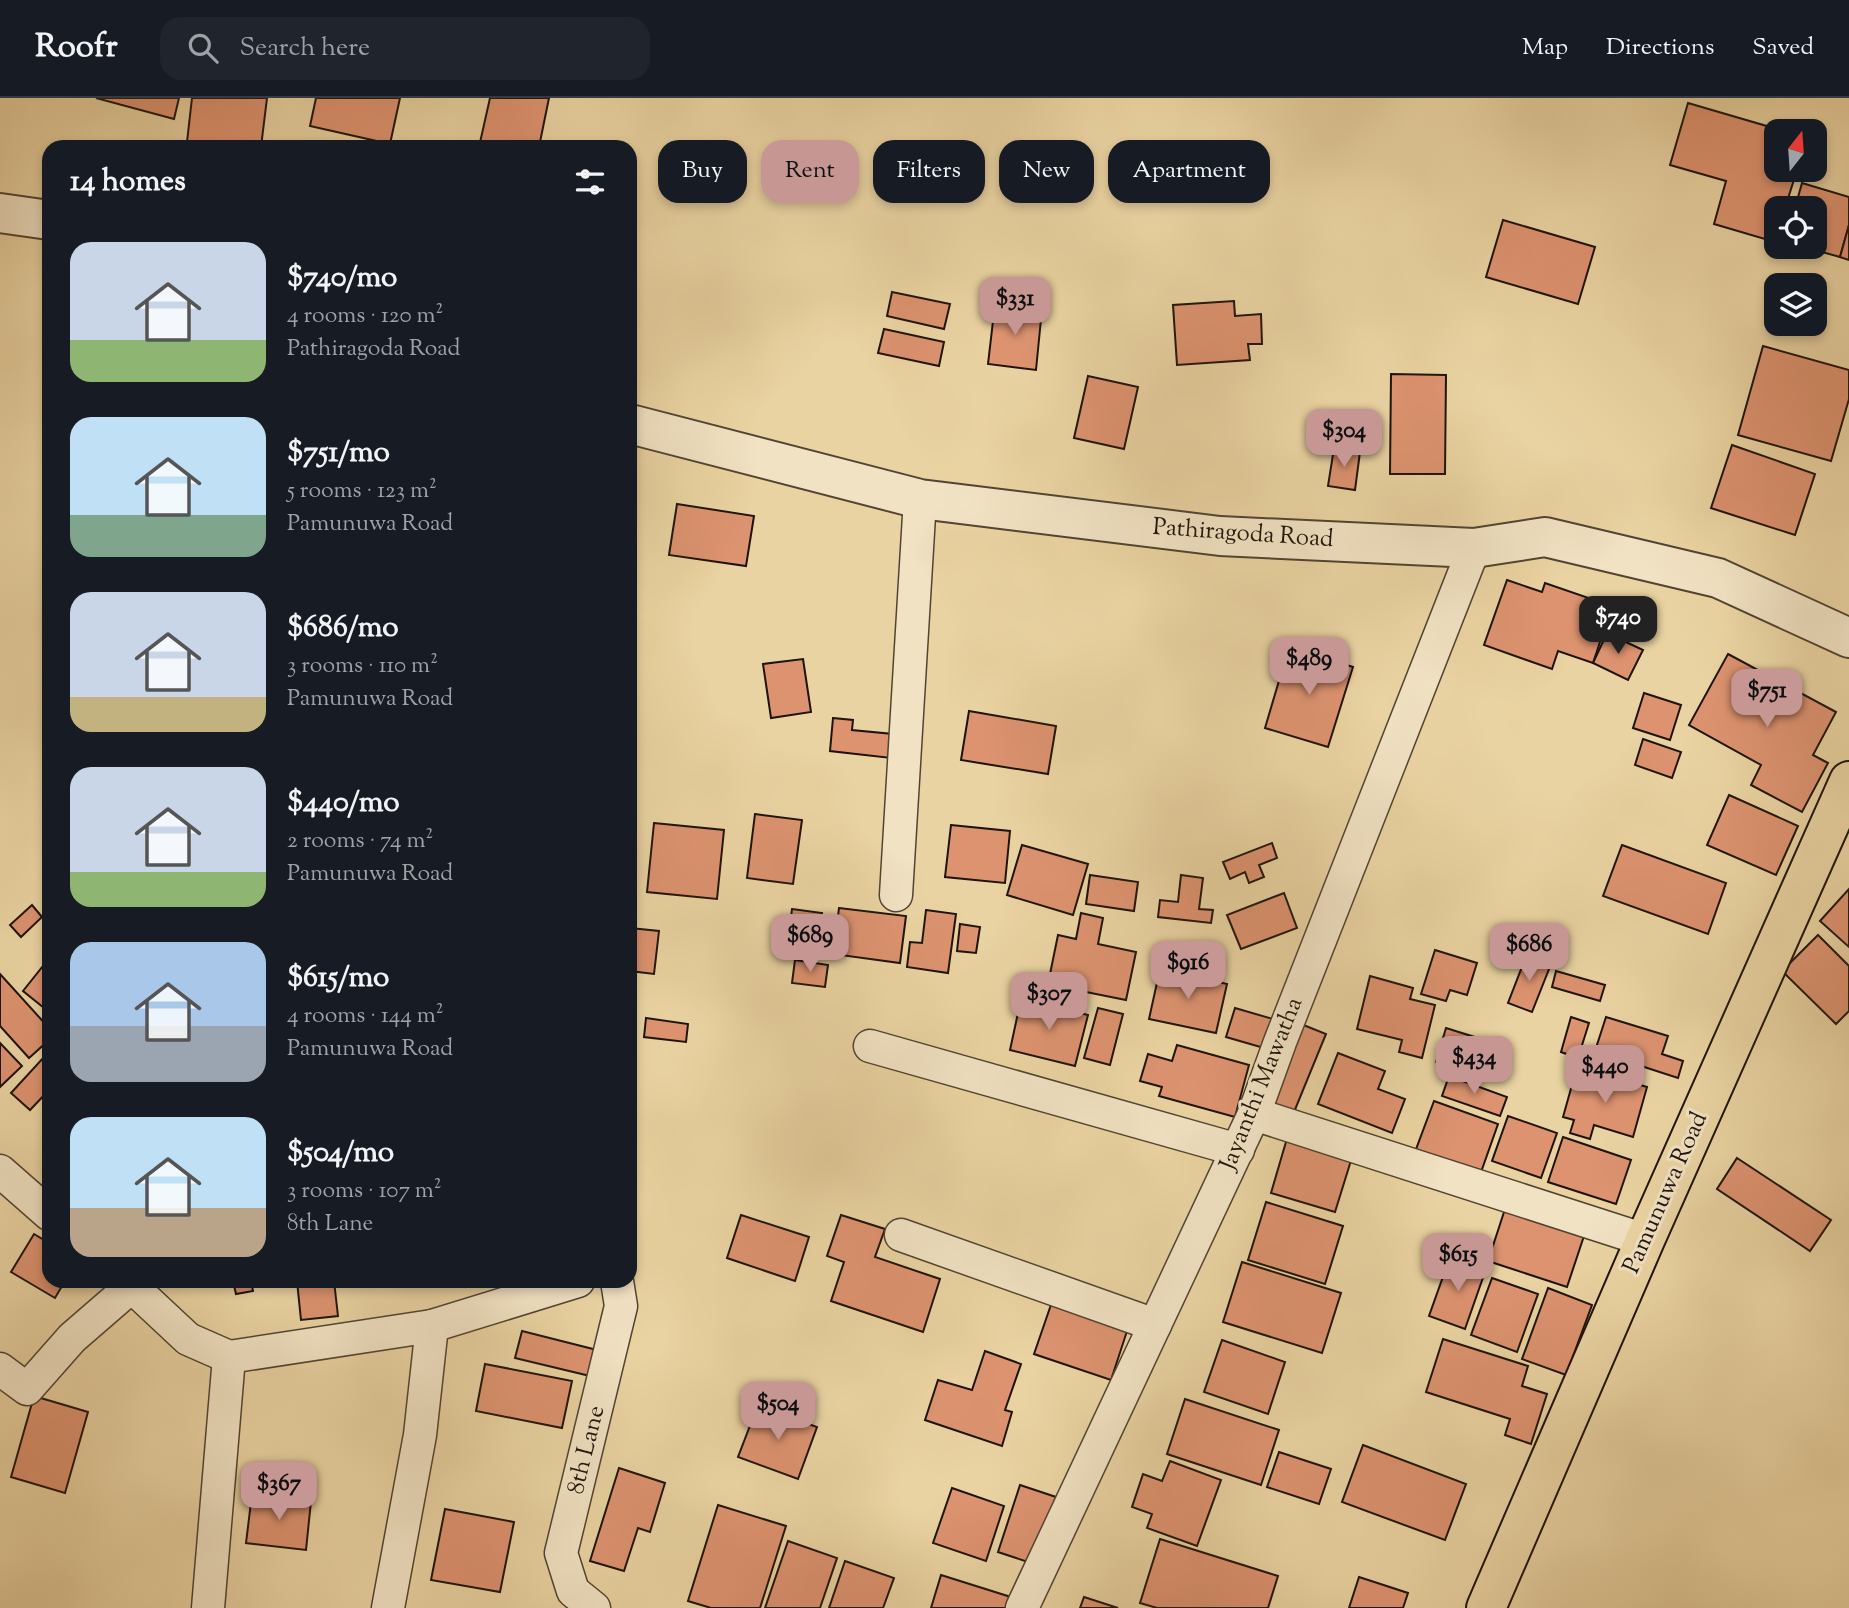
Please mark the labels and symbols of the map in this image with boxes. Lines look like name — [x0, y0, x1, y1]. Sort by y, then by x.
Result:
north arrow — [1764, 119, 1827, 182]
pin: $331 — [974, 278, 1056, 337]
pin: $304 — [1303, 410, 1385, 469]
street label: Pathiragoda Road — [1151, 511, 1335, 557]
pin: $740 — [1577, 596, 1659, 656]
pin: $489 — [1268, 638, 1350, 697]
pin: $751 — [1726, 670, 1808, 729]
pin: $689 — [769, 914, 851, 974]
pin: $686 — [1488, 924, 1570, 983]
pin: $916 — [1147, 942, 1229, 1001]
pin: $307 — [1008, 972, 1090, 1032]
street label: Jayanthi Mawatha — [1211, 992, 1312, 1177]
pin: $434 — [1433, 1037, 1515, 1096]
pin: $440 — [1564, 1046, 1646, 1105]
street label: Pamunuwa Road — [1615, 1106, 1717, 1279]
pin: $615 — [1417, 1234, 1499, 1293]
pin: $504 — [737, 1382, 819, 1442]
street label: 8th Lane — [560, 1402, 614, 1498]
pin: $367 — [238, 1462, 320, 1522]

